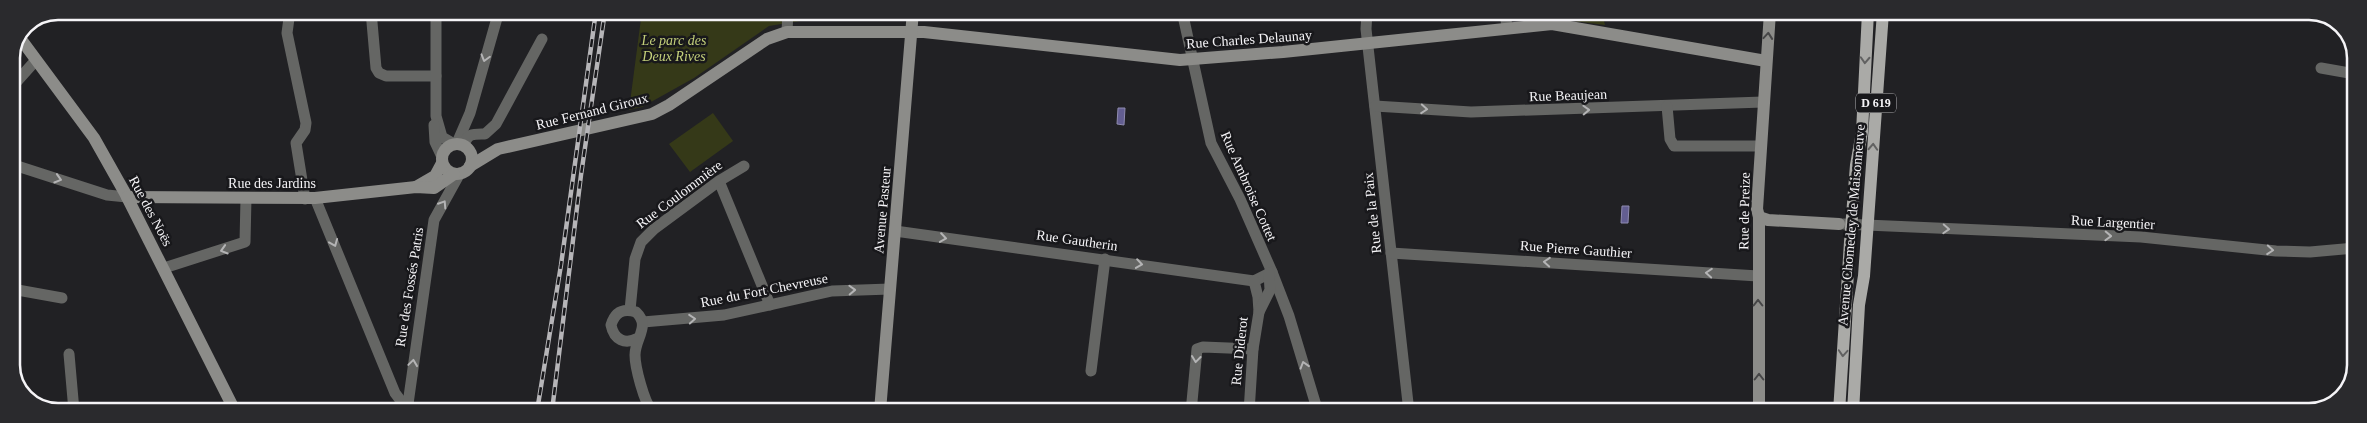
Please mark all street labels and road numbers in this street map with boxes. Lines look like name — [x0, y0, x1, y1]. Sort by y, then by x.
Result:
street label: Rue Charles Delaunay — [1186, 28, 1312, 51]
street label: Rue Beaujean — [1529, 87, 1607, 104]
street label: Rue Fernand Giroux — [534, 90, 650, 133]
road number: D 619 — [1856, 94, 1896, 112]
street label: Avenue Chomedey de Maisonneuve — [1835, 124, 1868, 326]
street label: Rue Ambroise Cottet — [1218, 129, 1279, 243]
street label: Rue Coulommière — [634, 157, 725, 231]
street label: Avenue Pasteur — [871, 166, 894, 254]
street label: Rue de la Paix — [1361, 172, 1384, 254]
street label: Rue de Preize — [1736, 172, 1753, 250]
street label: Rue des Noës — [126, 174, 175, 249]
street label: Rue des Jardins — [228, 176, 316, 191]
street label: Rue Largentier — [2071, 213, 2156, 232]
street label: Rue des Fossés Patris — [393, 226, 426, 348]
street label: Rue Gautherin — [1035, 227, 1119, 254]
street label: Rue Pierre Gauthier — [1520, 238, 1633, 261]
street label: Rue du Fort Chevreuse — [699, 271, 829, 310]
street label: Rue Diderot — [1228, 316, 1251, 386]

